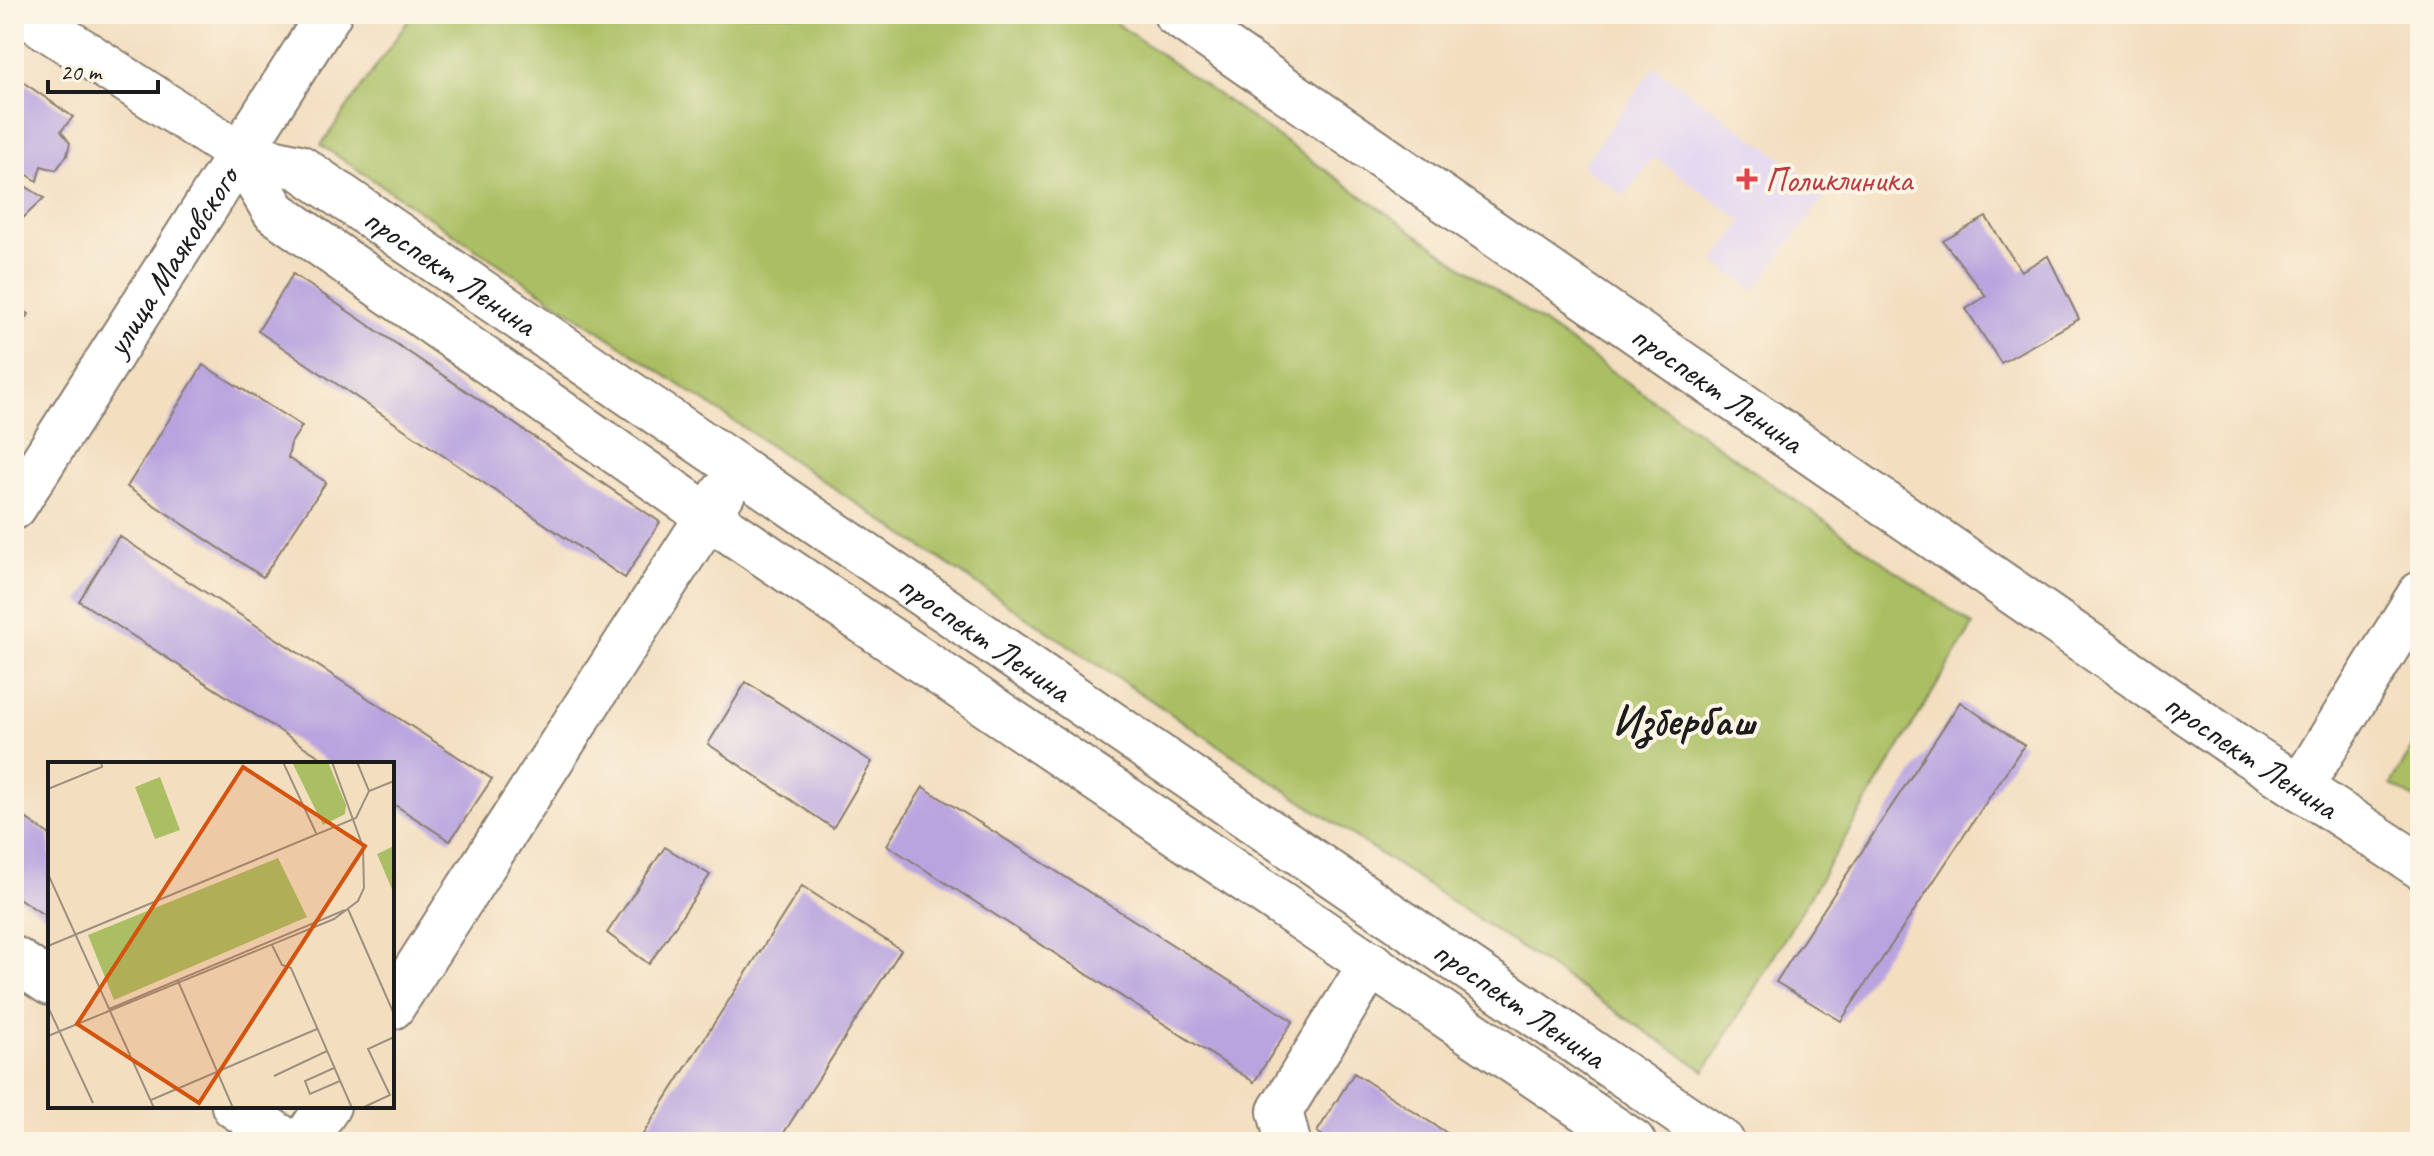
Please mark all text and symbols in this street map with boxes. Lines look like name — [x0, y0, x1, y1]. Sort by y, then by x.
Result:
scale bar — [48, 44, 158, 94]
text: 20 m — [60, 57, 103, 87]
street label: улица Маяковского — [94, 155, 250, 365]
place label: Поликлиника — [1765, 158, 1914, 201]
marker: Поликлиника — [1736, 168, 1758, 190]
street label: проспект Ленина — [356, 197, 547, 346]
street label: проспект Ленина — [1623, 313, 1814, 464]
street label: проспект Ленина — [890, 563, 1081, 713]
street label: проспект Ленина — [2156, 682, 2348, 830]
district label: Избербаш — [1612, 695, 1757, 749]
inset map — [48, 762, 394, 1108]
street label: проспект Ленина — [1425, 929, 1616, 1079]

